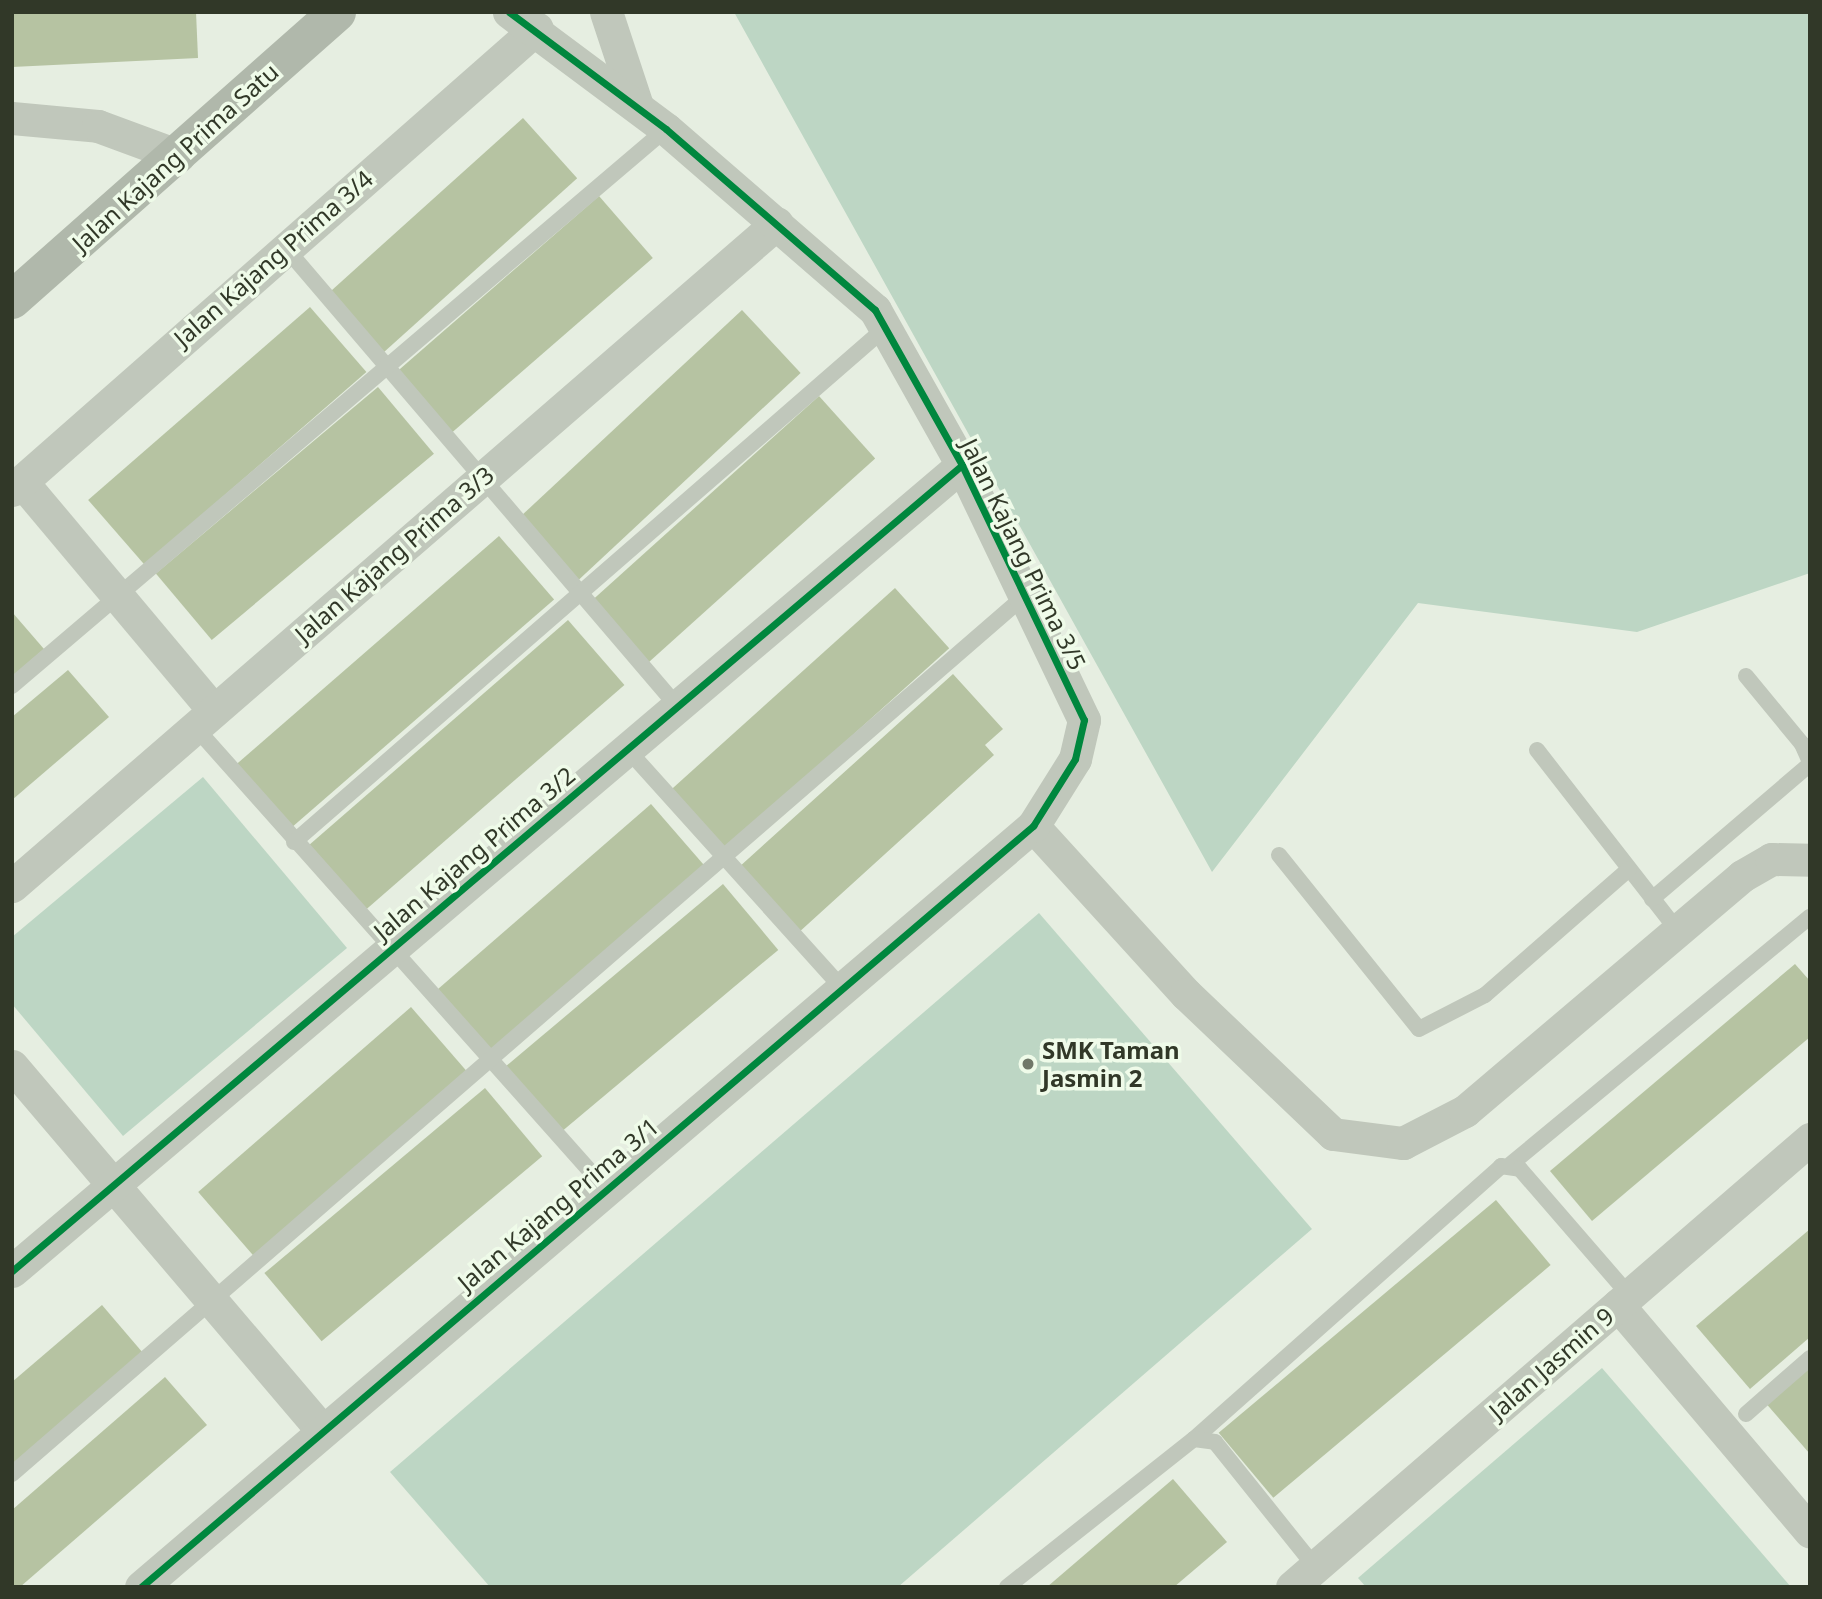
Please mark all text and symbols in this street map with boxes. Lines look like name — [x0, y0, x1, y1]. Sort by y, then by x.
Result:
street label: Jalan Kajang Prima Satu — [66, 57, 284, 257]
street label: Jalan Kajang Prima 3/4 — [168, 164, 378, 352]
street label: Jalan Kajang Prima 3/5 — [955, 434, 1093, 674]
street label: Jalan Kajang Prima 3/3 — [289, 460, 499, 648]
street label: Jalan Kajang Prima 3/2 — [368, 760, 580, 946]
place label: SMK Taman Jasmin 2 — [1042, 1036, 1180, 1092]
marker: SMK Taman Jasmin 2 — [1020, 1056, 1036, 1072]
street label: Jalan Kajang Prima 3/1 — [452, 1111, 664, 1297]
street label: Jalan Jasmin 9 — [1483, 1301, 1619, 1425]

